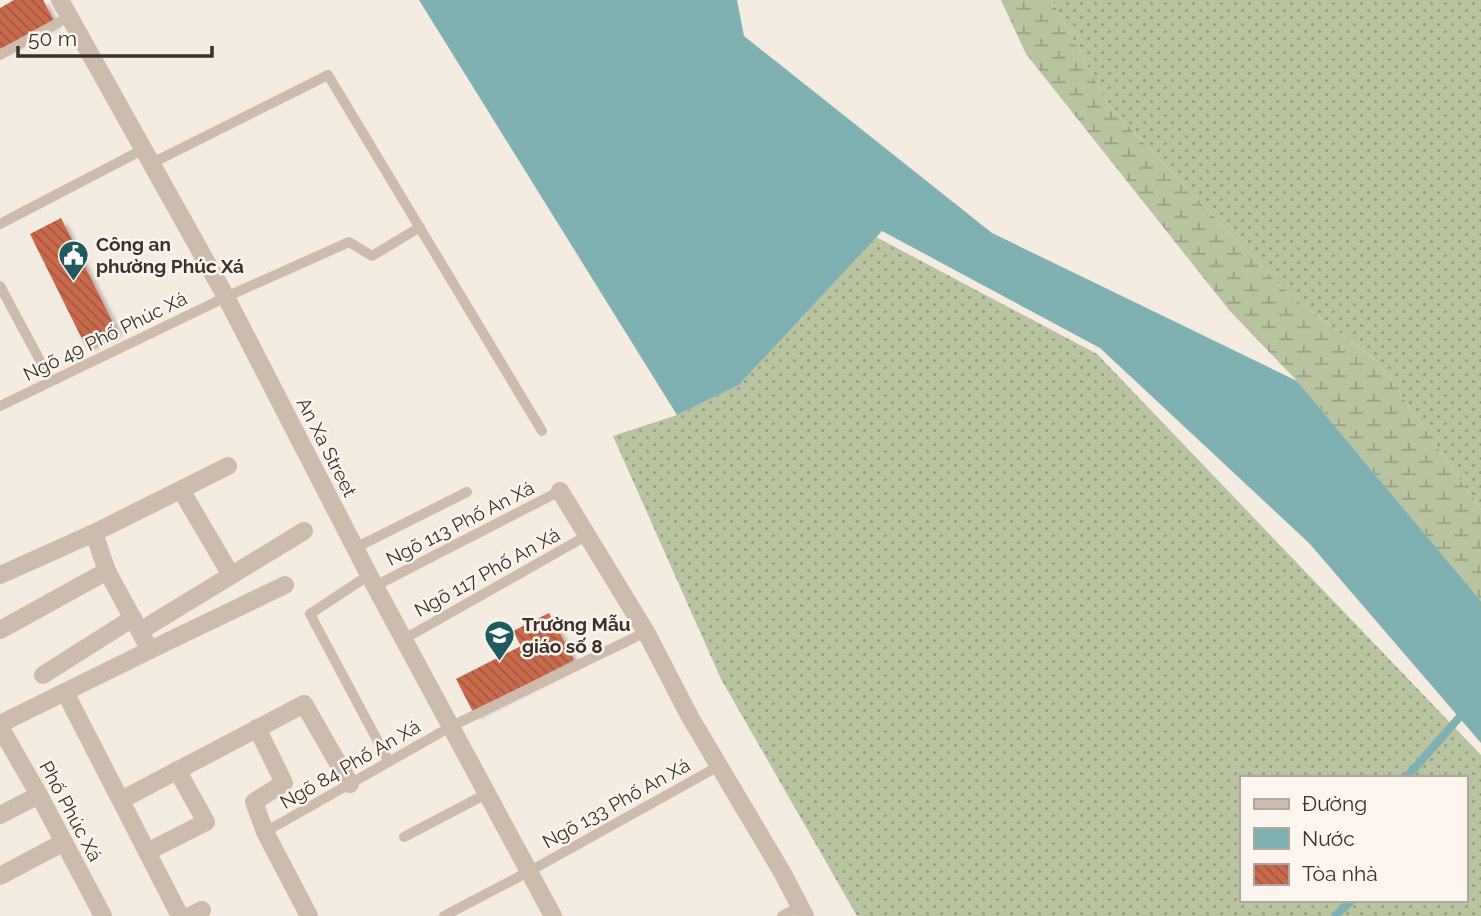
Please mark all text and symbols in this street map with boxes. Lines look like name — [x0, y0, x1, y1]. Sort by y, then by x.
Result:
scale bar — [18, 14, 212, 58]
text: 50 m — [28, 26, 77, 51]
place label: Công an phường Phúc Xá — [96, 233, 244, 277]
public building icon: Công an phường Phúc Xá — [56, 238, 90, 282]
street label: Ngõ 49 Phố Phúc Xá — [20, 287, 190, 385]
street label: An Xa Street — [293, 394, 362, 501]
street label: Ngõ 113 Phố An Xá — [382, 476, 538, 570]
street label: Ngõ 117 Phố An Xá — [410, 523, 564, 621]
place label: Trường Mẫu giáo số 8 — [522, 613, 631, 657]
school or university icon: Trường Mẫu giáo số 8 — [482, 618, 516, 662]
street label: Ngõ 84 Phố An Xá — [276, 715, 424, 813]
street label: Ngõ 133 Phố An Xá — [539, 753, 693, 853]
street label: Phố Phúc Xá — [35, 757, 107, 865]
legend — [1240, 776, 1467, 902]
text: Đường — [1302, 791, 1367, 816]
text: Nước — [1302, 826, 1355, 851]
text: Tòa nhà — [1302, 861, 1378, 886]

